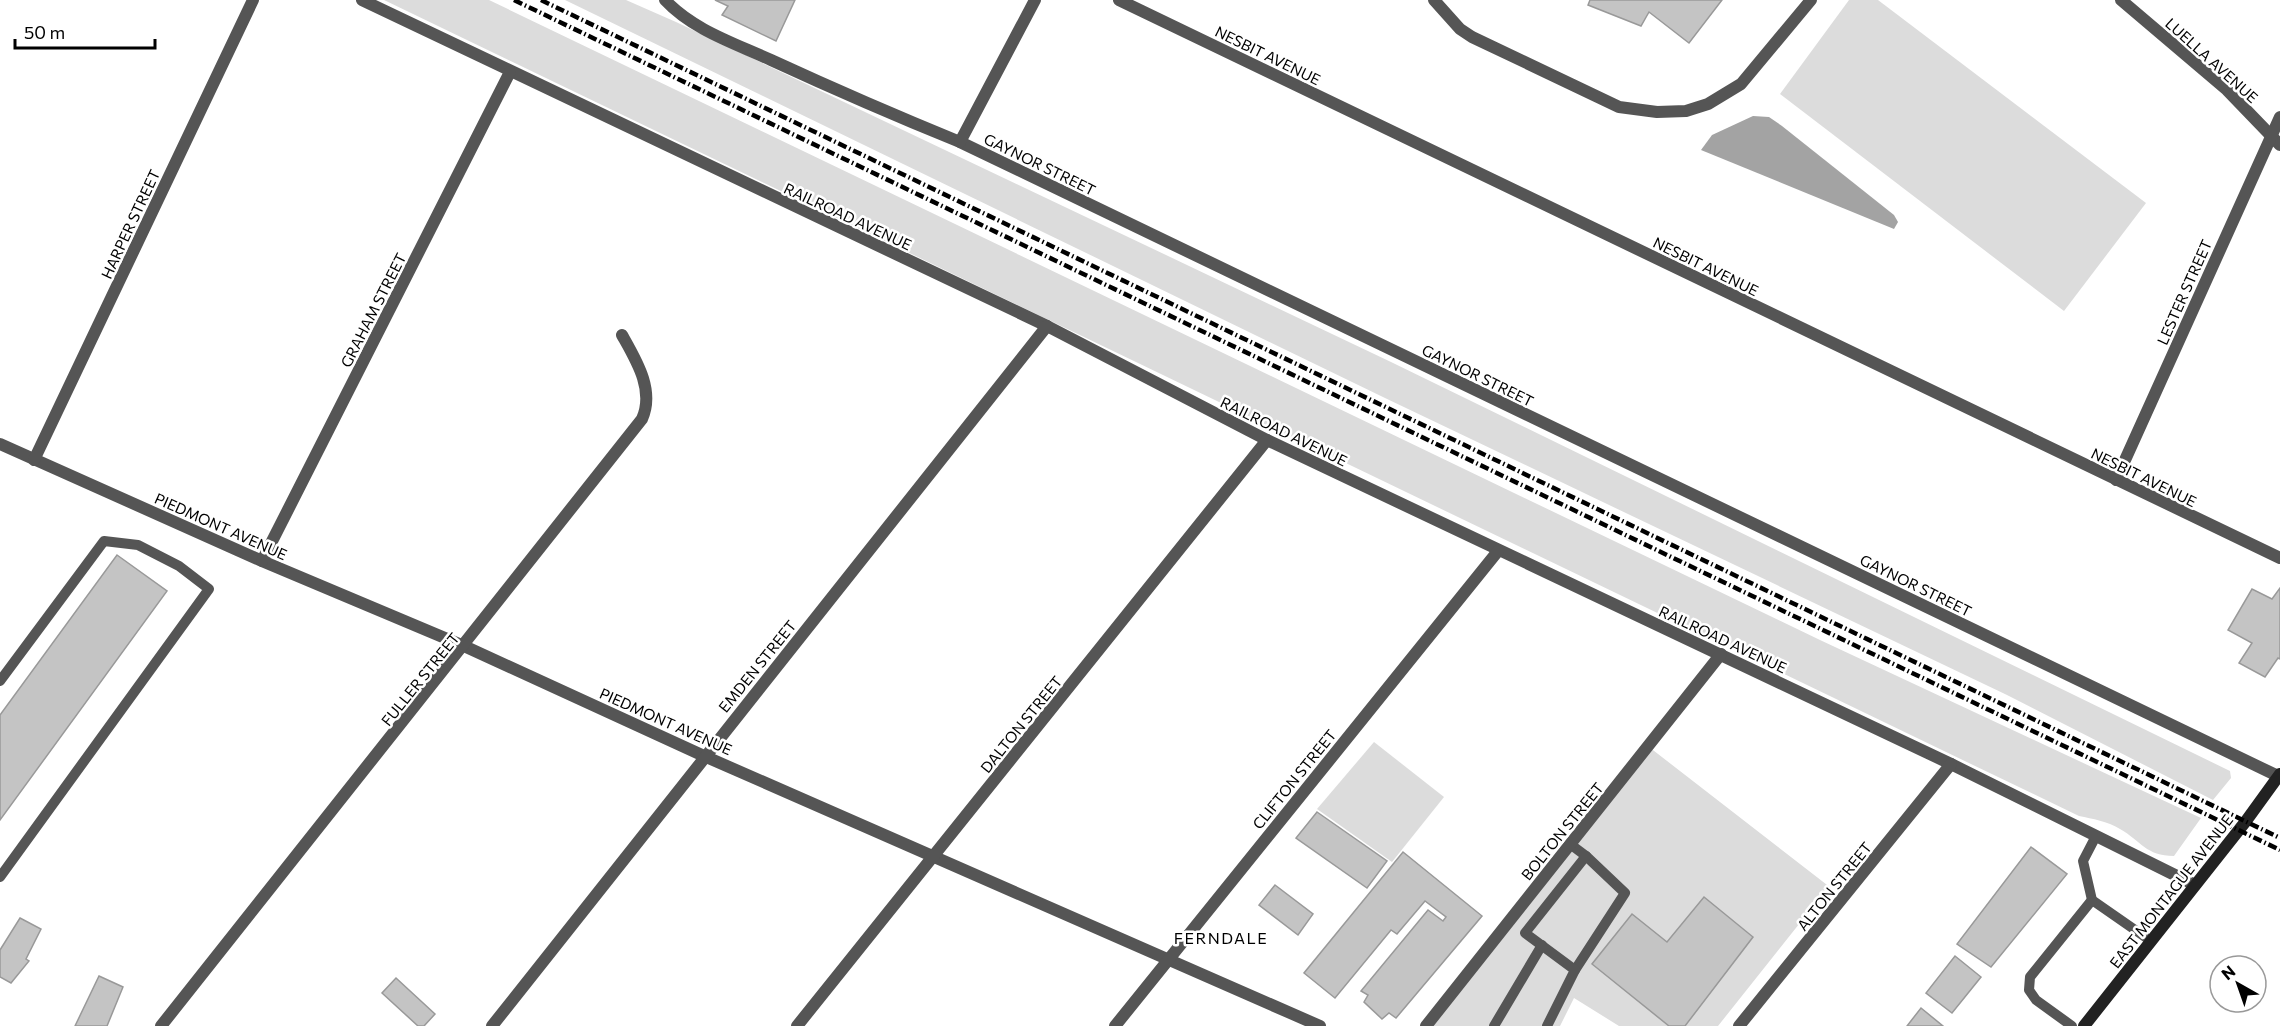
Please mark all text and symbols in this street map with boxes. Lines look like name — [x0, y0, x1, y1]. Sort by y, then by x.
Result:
scale bar — [15, 12, 154, 50]
street label: LUELLA AVENUE — [2162, 14, 2262, 106]
text: 50 m — [24, 21, 65, 43]
street label: NESBIT AVENUE — [1212, 22, 1324, 88]
street label: GAYNOR STREET — [981, 129, 1099, 199]
street label: HARPER STREET — [97, 166, 163, 282]
street label: RAILROAD AVENUE — [781, 179, 915, 254]
street label: NESBIT AVENUE — [1650, 233, 1762, 299]
street label: LESTER STREET — [2153, 236, 2215, 347]
street label: GRAHAM STREET — [336, 249, 410, 370]
street label: GAYNOR STREET — [1419, 340, 1537, 410]
street label: RAILROAD AVENUE — [1218, 393, 1350, 470]
street label: NESBIT AVENUE — [2088, 444, 2200, 510]
street label: PIEDMONT AVENUE — [152, 489, 290, 563]
street label: GAYNOR STREET — [1857, 550, 1975, 620]
street label: RAILROAD AVENUE — [1656, 602, 1790, 677]
street label: EMDEN STREET — [714, 616, 800, 716]
street label: FULLER STREET — [377, 629, 463, 729]
street label: DALTON STREET — [976, 672, 1066, 776]
street label: PIEDMONT AVENUE — [597, 684, 735, 758]
street label: CLIFTON STREET — [1248, 725, 1340, 832]
street label: BOLTON STREET — [1517, 778, 1607, 883]
street label: EAST MONTAGUE AVENUE — [2106, 811, 2236, 971]
street label: ALTON STREET — [1793, 838, 1875, 934]
district label: FERNDALE — [1174, 928, 1268, 947]
north arrow — [2208, 954, 2268, 1014]

